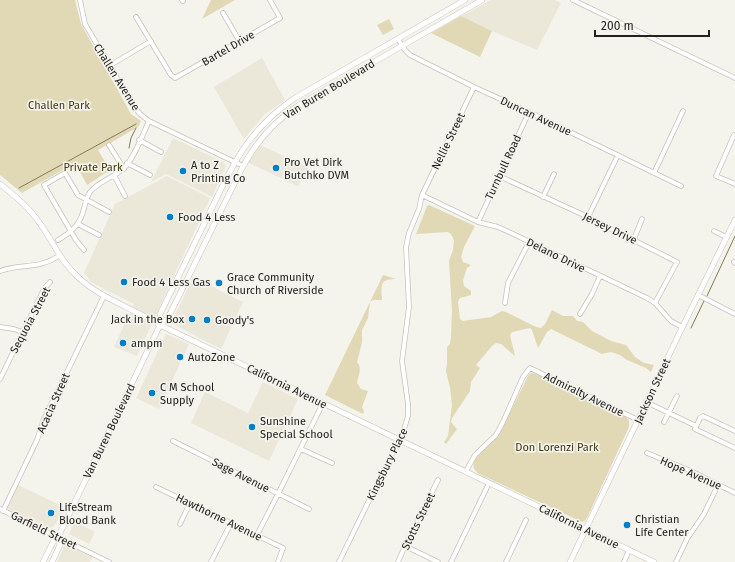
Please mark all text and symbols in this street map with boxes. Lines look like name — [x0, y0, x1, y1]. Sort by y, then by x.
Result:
scale bar — [595, 12, 709, 38]
text: 200 m — [601, 19, 634, 33]
street label: Bartel Drive — [200, 28, 257, 69]
street label: Challen Avenue — [91, 41, 142, 113]
street label: Van Buren Boulevard — [281, 57, 377, 122]
street label: Duncan Avenue — [498, 94, 573, 139]
park label: Challen Park — [28, 99, 90, 112]
street label: Nellie Street — [429, 111, 468, 172]
street label: Turnbull Road — [483, 133, 524, 202]
place label: Pro Vet Dirk Butchko DVM — [284, 156, 349, 182]
place label: A to Z Printing Co — [191, 159, 245, 185]
park label: Private Park — [63, 161, 123, 174]
marker: Pro Vet Dirk Butchko DVM — [271, 163, 281, 173]
marker: A to Z Printing Co — [178, 166, 188, 176]
street label: Jersey Drive — [581, 210, 639, 247]
place label: Food 4 Less — [178, 211, 236, 224]
marker: Food 4 Less — [165, 212, 175, 222]
street label: Delano Drive — [524, 236, 587, 275]
place label: Grace Community Church of Riverside — [227, 271, 323, 297]
place label: Food 4 Less Gas — [132, 276, 210, 289]
marker: Food 4 Less Gas — [119, 277, 129, 287]
marker: Grace Community Church of Riverside — [214, 278, 224, 288]
street label: Sequoia Street — [8, 285, 53, 356]
place label: Jack in the Box — [111, 313, 185, 326]
marker: Jack in the Box — [187, 314, 197, 324]
place label: Goody's — [215, 314, 254, 327]
marker: Goody's — [202, 315, 212, 325]
place label: ampm — [131, 337, 162, 350]
marker: ampm — [118, 338, 128, 348]
place label: AutoZone — [188, 351, 235, 364]
marker: AutoZone — [175, 352, 185, 362]
street label: Jackson Street — [632, 356, 673, 426]
street label: California Avenue — [245, 361, 329, 411]
street label: Admiralty Avenue — [542, 370, 626, 419]
street label: Acacia Street — [34, 371, 73, 435]
place label: C M School Supply — [160, 381, 214, 407]
street label: Van Buren Boulevard — [81, 382, 138, 481]
marker: C M School Supply — [147, 388, 157, 398]
place label: Sunshine Special School — [260, 415, 333, 441]
marker: Sunshine Special School — [247, 422, 257, 432]
street label: Kingsbury Place — [364, 426, 411, 502]
park label: Don Lorenzi Park — [515, 441, 599, 454]
street label: Hope Avenue — [658, 454, 724, 493]
street label: Sage Avenue — [210, 455, 272, 496]
street label: Stotts Street — [399, 490, 438, 552]
street label: Hawthorne Avenue — [174, 491, 264, 544]
place label: LifeStream Blood Bank — [59, 501, 116, 527]
street label: California Avenue — [537, 501, 621, 551]
marker: LifeStream Blood Bank — [46, 508, 56, 518]
street label: Garfield Street — [9, 509, 79, 552]
place label: Christian Life Center — [635, 513, 689, 539]
marker: Christian Life Center — [622, 520, 632, 530]

